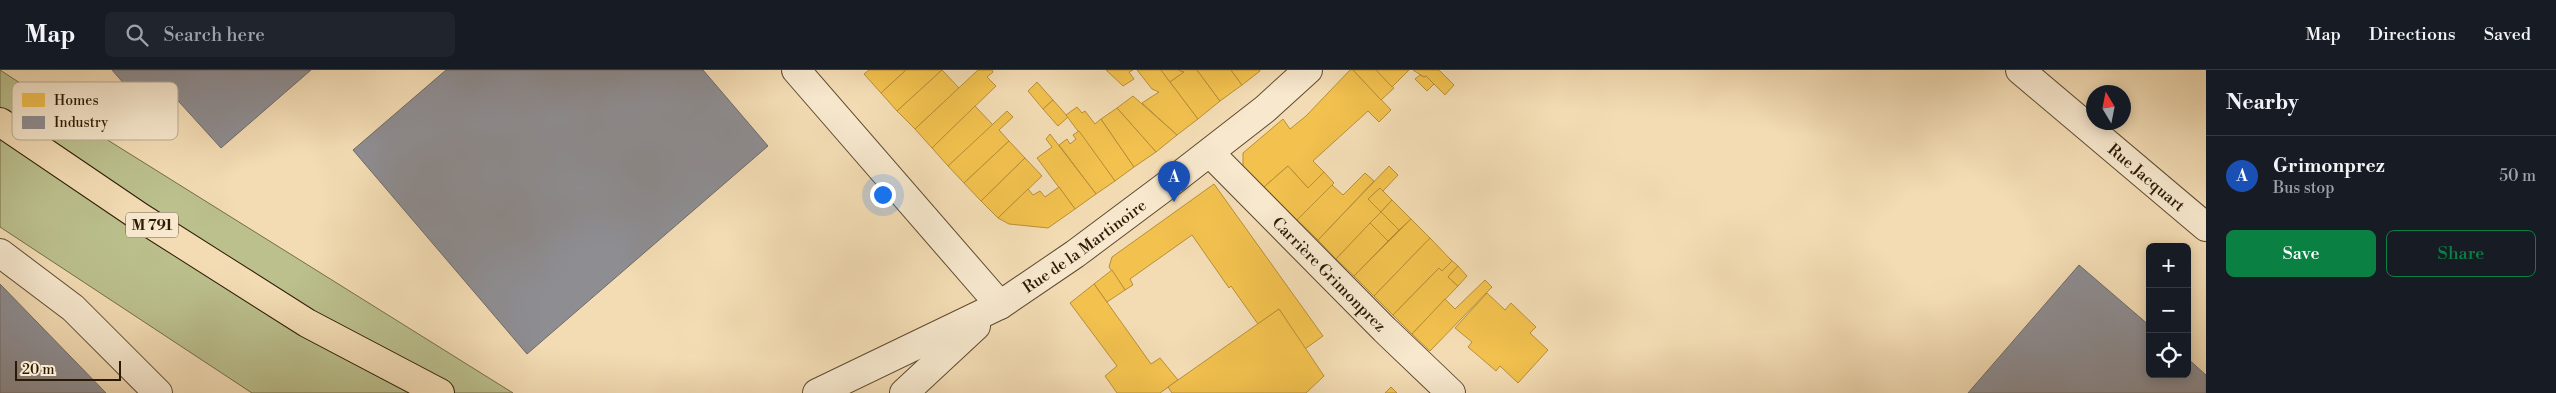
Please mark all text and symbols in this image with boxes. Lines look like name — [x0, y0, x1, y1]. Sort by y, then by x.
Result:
search box — [105, 12, 455, 57]
text: Map — [25, 20, 75, 50]
icon: search — [123, 21, 151, 49]
text: Search here — [163, 23, 265, 47]
text: Map — [2305, 23, 2341, 46]
text: Directions — [2369, 23, 2456, 46]
text: Saved — [2484, 23, 2531, 46]
legend — [12, 82, 178, 140]
north arrow — [2086, 85, 2131, 130]
text: Nearby — [2226, 90, 2299, 116]
text: Homes — [54, 92, 99, 110]
text: Industry — [54, 114, 108, 132]
street label: Rue Jacquart — [2104, 140, 2189, 216]
text: Grimonprez — [2273, 154, 2385, 178]
pin: A — [1158, 161, 1190, 202]
text: A — [2236, 166, 2248, 186]
text: 50 m — [2499, 166, 2536, 186]
text: Bus stop — [2273, 178, 2335, 198]
your location — [870, 182, 896, 208]
street label: Rue de la Martinoire — [1019, 195, 1150, 298]
road number: M 791 — [126, 212, 178, 238]
street label: Carrière Grimonprez — [1268, 213, 1390, 336]
button: Save — [2226, 230, 2376, 277]
button: Share — [2386, 230, 2536, 277]
map controls — [2146, 243, 2191, 378]
button: + — [2146, 243, 2191, 288]
button: − — [2146, 288, 2191, 333]
button: locate — [2146, 333, 2191, 378]
scale bar — [15, 358, 121, 381]
text: 20 m — [22, 361, 54, 379]

